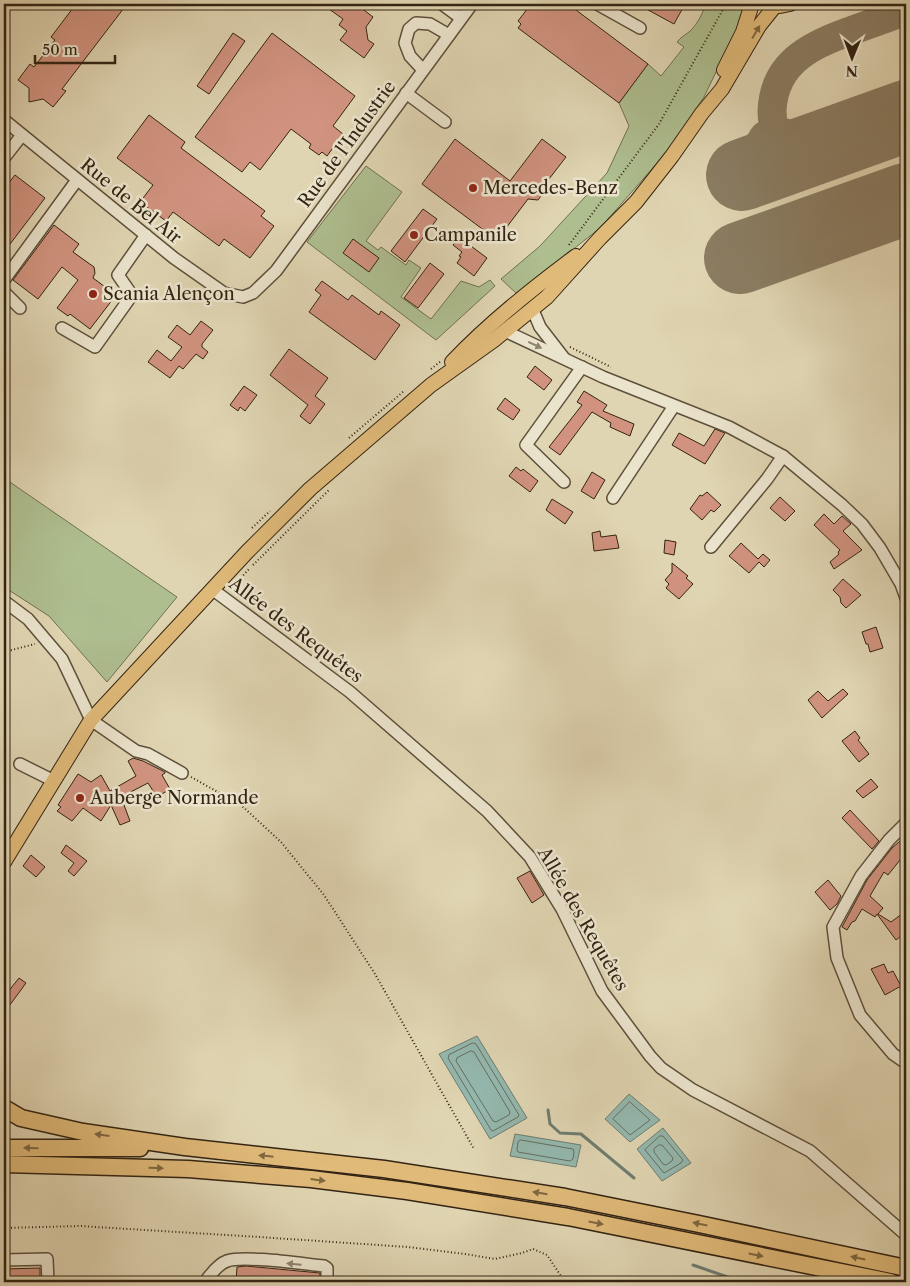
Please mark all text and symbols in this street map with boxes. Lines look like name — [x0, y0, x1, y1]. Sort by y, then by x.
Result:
one-way arrow — [751, 26, 760, 39]
scale bar — [35, 32, 115, 64]
north arrow — [828, 32, 878, 82]
text: 50 m — [42, 40, 78, 59]
text: N — [846, 62, 858, 80]
street label: Rue de l'Industrie — [294, 76, 400, 212]
street label: Rue de Bel Air — [76, 154, 186, 249]
place label: Mercedes-Benz — [483, 177, 618, 199]
marker: Mercedes-Benz — [467, 182, 479, 194]
place label: Campanile — [424, 224, 517, 246]
marker: Campanile — [408, 229, 420, 241]
place label: Scania Alençon — [103, 283, 235, 305]
marker: Scania Alençon — [87, 288, 99, 300]
one-way arrow — [528, 341, 542, 349]
street label: Allée des Requêtes — [224, 572, 367, 688]
place label: Auberge Normande — [89, 787, 258, 809]
marker: Auberge Normande — [74, 792, 86, 804]
street label: Allée des Requêtes — [532, 842, 633, 995]
one-way arrow — [93, 1131, 109, 1139]
one-way arrow — [23, 1144, 39, 1152]
one-way arrow — [257, 1152, 273, 1160]
one-way arrow — [148, 1164, 164, 1172]
one-way arrow — [310, 1176, 326, 1184]
one-way arrow — [532, 1189, 548, 1197]
one-way arrow — [589, 1219, 604, 1227]
one-way arrow — [692, 1220, 707, 1228]
one-way arrow — [748, 1251, 763, 1259]
one-way arrow — [851, 1254, 866, 1262]
one-way arrow — [285, 1259, 301, 1267]

